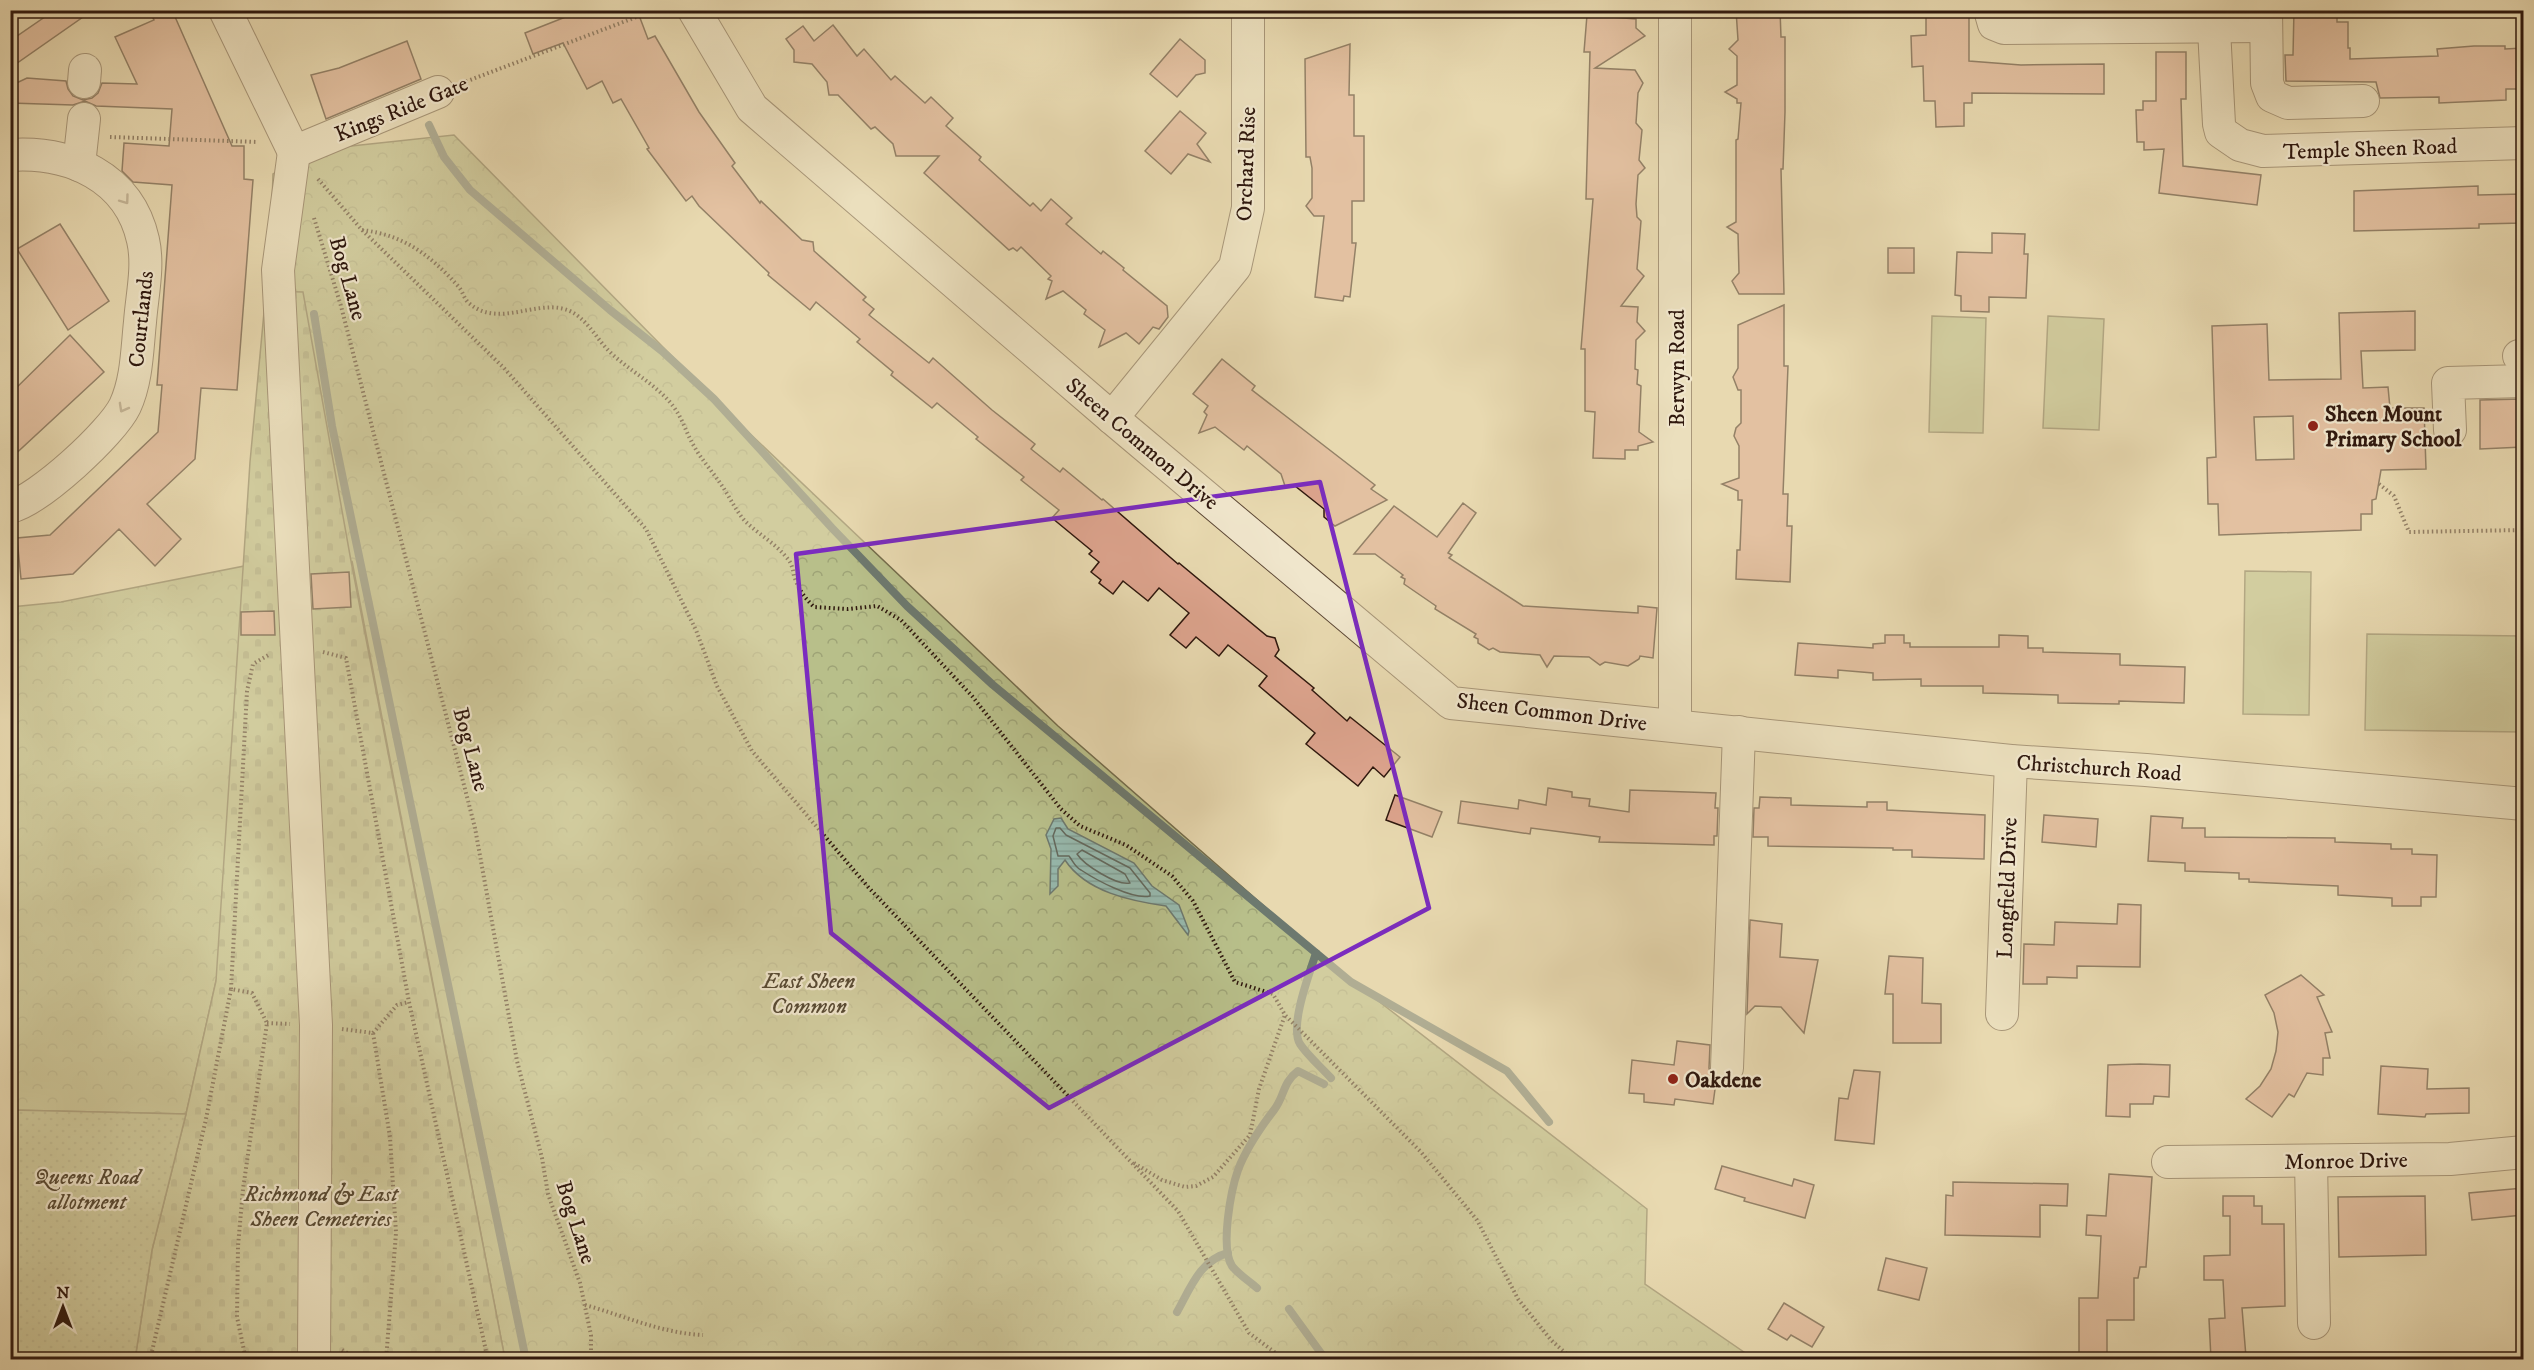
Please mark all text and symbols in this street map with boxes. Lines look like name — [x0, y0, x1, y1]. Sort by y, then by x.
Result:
street label: Kings Ride Gate — [331, 70, 472, 148]
street label: Orchard Rise — [1231, 106, 1262, 222]
street label: Temple Sheen Road — [2282, 133, 2458, 166]
one-way arrow — [117, 193, 128, 204]
street label: Bog Lane — [323, 233, 372, 323]
street label: Courtlands — [123, 270, 160, 369]
street label: Berwyn Road — [1664, 309, 1691, 427]
street label: Sheen Common Drive — [1060, 372, 1224, 516]
place label: Sheen Mount Primary School — [2325, 401, 2462, 453]
one-way arrow — [119, 402, 130, 412]
marker: Sheen Mount Primary School — [2306, 419, 2320, 433]
street label: Sheen Common Drive — [1455, 687, 1649, 738]
street label: Bog Lane — [446, 704, 495, 794]
street label: Christchurch Road — [2015, 749, 2182, 788]
street label: Longfield Drive — [1992, 817, 2023, 959]
park label: East Sheen Common — [761, 968, 855, 1020]
place label: Oakdene — [1685, 1067, 1761, 1094]
marker: Oakdene — [1666, 1072, 1680, 1086]
street label: Monroe Drive — [2284, 1147, 2408, 1176]
park label: Queens Road allotment — [34, 1164, 144, 1216]
street label: Bog Lane — [549, 1178, 602, 1267]
park label: Richmond & East Sheen Cemeteries — [243, 1181, 399, 1233]
north arrow — [33, 1277, 93, 1337]
text: N — [56, 1283, 70, 1303]

